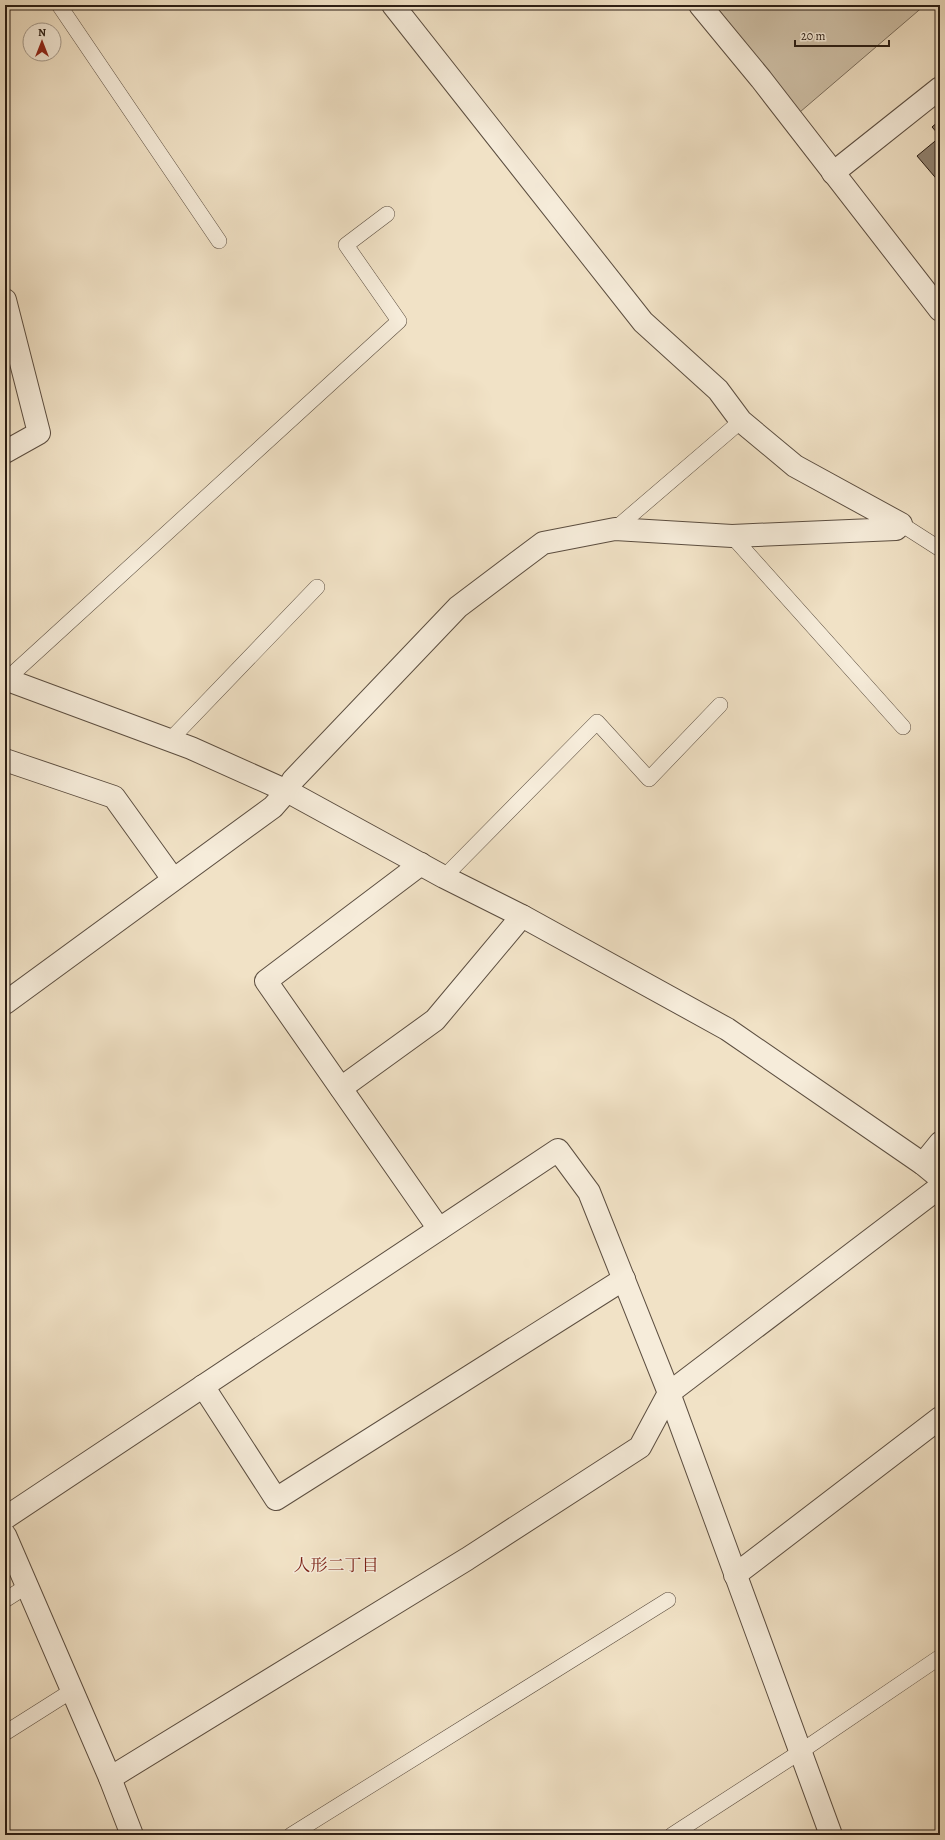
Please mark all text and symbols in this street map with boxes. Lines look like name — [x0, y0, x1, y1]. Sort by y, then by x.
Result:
north arrow — [22, 22, 62, 62]
scale bar — [795, 22, 889, 48]
text: N — [38, 25, 46, 40]
text: 20 m — [801, 28, 825, 44]
district label: 人形二丁目 — [294, 1554, 379, 1577]

